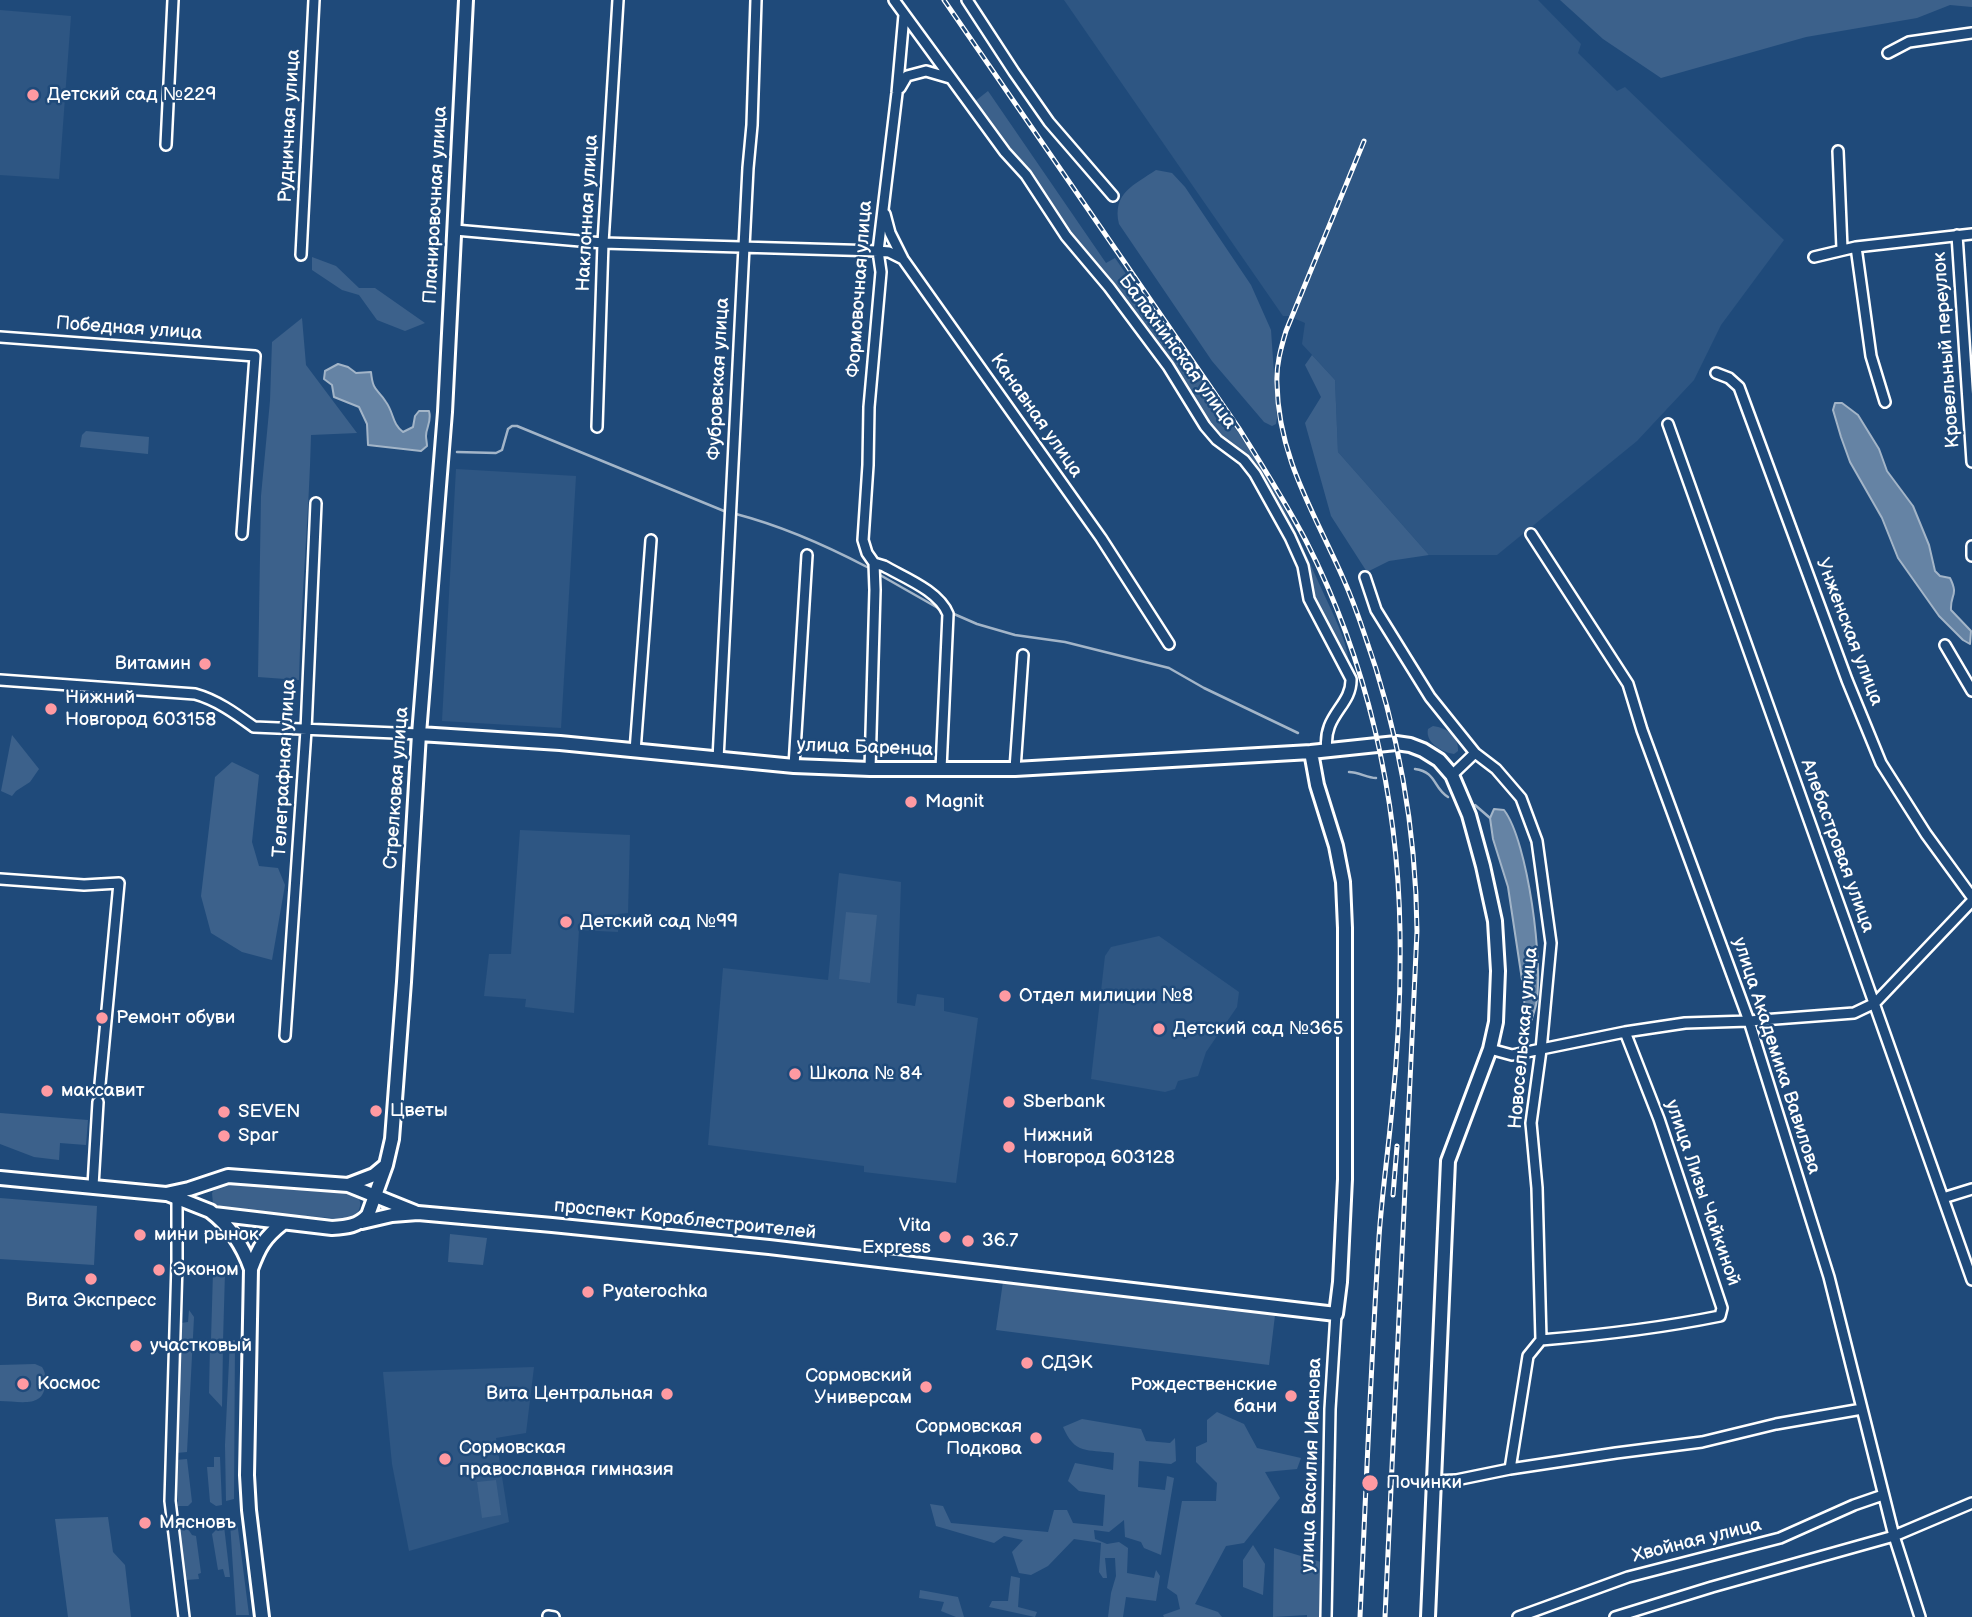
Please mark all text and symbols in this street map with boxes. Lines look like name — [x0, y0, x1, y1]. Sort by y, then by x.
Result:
street label: Рудничная улица — [275, 49, 305, 203]
place label: Детский сад №229 — [47, 84, 217, 106]
marker: Детский сад №229 — [25, 87, 41, 103]
street label: Планировочная улица — [419, 105, 453, 305]
street label: Наклонная улица — [573, 134, 603, 292]
street label: Формовочная улица — [842, 200, 878, 378]
street label: Кровельный переулок — [1929, 251, 1965, 449]
street label: Балахнинская улица — [1113, 270, 1241, 434]
street label: Фубровская улица — [703, 297, 735, 461]
street label: Победная улица — [55, 313, 203, 345]
street label: Канавная улица — [985, 350, 1087, 482]
street label: Унженская улица — [1810, 555, 1888, 709]
place label: Витамин — [115, 653, 191, 675]
marker: Витамин — [197, 656, 213, 672]
street label: Телеграфная улица — [269, 678, 301, 858]
place label: Нижний Новгород 603158 — [65, 687, 216, 731]
marker: Нижний Новгород 603158 — [43, 701, 59, 717]
street label: Стрелковая улица — [380, 706, 414, 870]
street label: улица Баренца — [796, 734, 934, 762]
street label: Алебастровая улица — [1795, 756, 1879, 936]
place label: Magnit — [925, 791, 984, 813]
marker: Magnit — [903, 794, 919, 810]
place label: Детский сад №99 — [580, 911, 738, 933]
marker: Детский сад №99 — [558, 914, 574, 930]
street label: улица Академика Вавилова — [1727, 935, 1825, 1177]
street label: Новосельская улица — [1505, 946, 1543, 1130]
place label: Отдел милиции №8 — [1019, 985, 1193, 1007]
marker: Отдел милиции №8 — [997, 988, 1013, 1004]
place label: Ремонт обуви — [116, 1007, 235, 1029]
marker: Ремонт обуви — [94, 1010, 110, 1026]
place label: Детский сад №365 — [1173, 1018, 1343, 1040]
marker: Детский сад №365 — [1151, 1021, 1167, 1037]
place label: Школа № 84 — [809, 1063, 922, 1085]
marker: Школа № 84 — [787, 1066, 803, 1082]
place label: максавит — [61, 1080, 144, 1102]
marker: максавит — [39, 1083, 55, 1099]
place label: Sberbank — [1023, 1091, 1105, 1113]
marker: Sberbank — [1001, 1094, 1017, 1110]
street label: улица Лизы Чайкиной — [1659, 1097, 1745, 1289]
place label: Цветы — [390, 1100, 448, 1122]
place label: SEVEN — [238, 1101, 301, 1123]
marker: Цветы — [368, 1103, 384, 1119]
marker: SEVEN — [216, 1104, 232, 1120]
place label: Spar — [238, 1125, 278, 1147]
place label: Нижний Новгород 603128 — [1023, 1125, 1175, 1169]
marker: Spar — [216, 1128, 232, 1144]
marker: Нижний Новгород 603128 — [1001, 1139, 1017, 1155]
street label: проспект Кораблестроителей — [553, 1195, 817, 1245]
place label: Vita Express — [862, 1215, 931, 1259]
place label: мини рынок — [154, 1224, 259, 1246]
marker: мини рынок — [132, 1227, 148, 1243]
marker: Vita Express — [937, 1229, 953, 1245]
place label: 36.7 — [982, 1230, 1018, 1252]
marker: 36.7 — [960, 1233, 976, 1249]
place label: Эконом — [173, 1259, 239, 1281]
marker: Эконом — [151, 1262, 167, 1278]
marker: Вита Экспресс — [83, 1271, 99, 1287]
place label: Pyaterochka — [602, 1281, 708, 1303]
marker: Pyaterochka — [580, 1284, 596, 1300]
place label: Вита Экспресс — [26, 1290, 156, 1312]
place label: участковый — [150, 1335, 252, 1357]
marker: участковый — [128, 1338, 144, 1354]
place label: СДЭК — [1041, 1352, 1092, 1374]
marker: СДЭК — [1019, 1355, 1035, 1371]
street label: улица Василия Иванова — [1297, 1357, 1327, 1573]
place label: Сормовский Универсам — [805, 1365, 912, 1409]
place label: Космос — [37, 1373, 100, 1395]
place label: Рождественские бани — [1130, 1374, 1277, 1418]
marker: Космос — [15, 1376, 31, 1392]
marker: Сормовский Универсам — [918, 1379, 934, 1395]
place label: Вита Центральная — [486, 1383, 653, 1405]
marker: Вита Центральная — [659, 1386, 675, 1402]
marker: Рождественские бани — [1283, 1388, 1299, 1404]
place label: Сормовская Подкова — [915, 1416, 1022, 1460]
marker: Сормовская Подкова — [1028, 1430, 1044, 1446]
place label: Сормовская православная гимназия — [459, 1437, 674, 1481]
marker: Сормовская православная гимназия — [437, 1451, 453, 1467]
place label: Починки — [1386, 1472, 1462, 1494]
marker: Починки — [1360, 1473, 1380, 1493]
place label: Мясновъ — [159, 1512, 236, 1534]
street label: Хвойная улица — [1630, 1514, 1764, 1568]
marker: Мясновъ — [137, 1515, 153, 1531]

